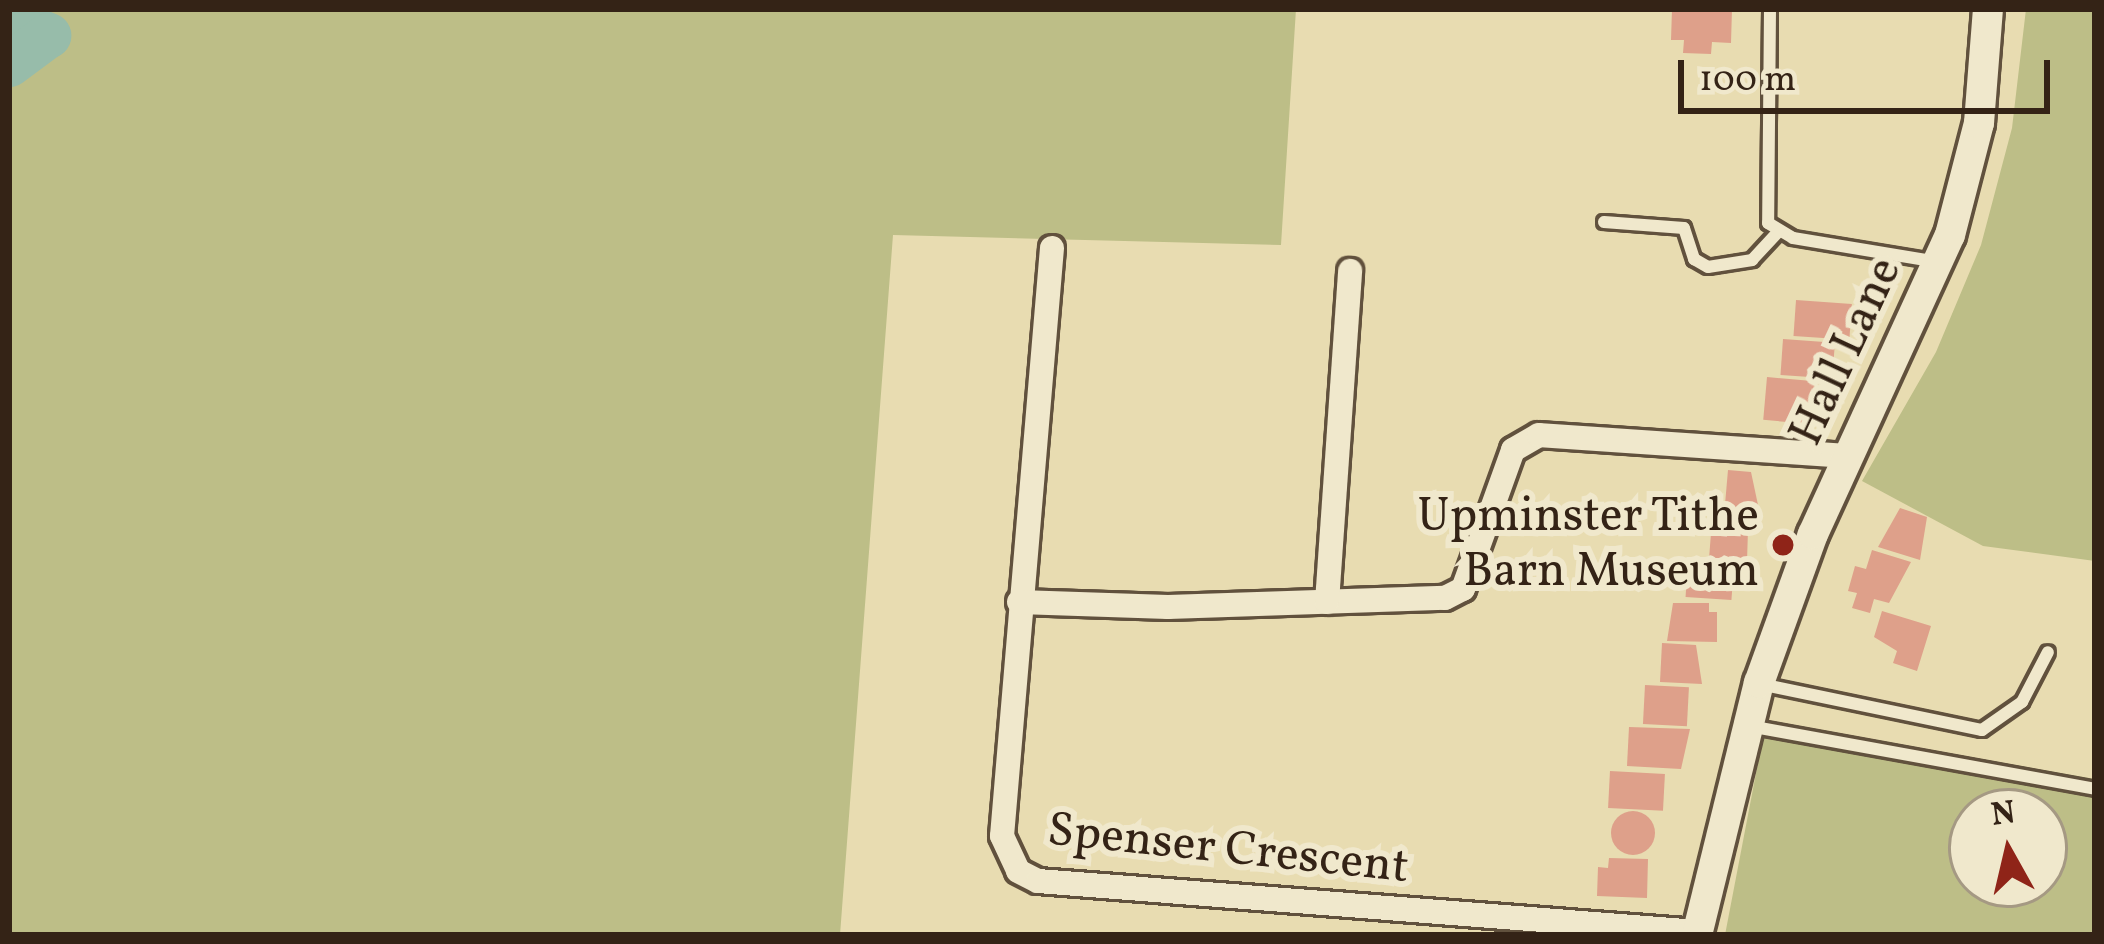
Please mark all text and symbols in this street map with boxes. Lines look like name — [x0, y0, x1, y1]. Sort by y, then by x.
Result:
scale bar — [1684, 36, 2056, 110]
text: 100 m — [1699, 56, 1796, 106]
street label: Hall Lane — [1779, 249, 1915, 455]
place label: Upminster Tithe Barn Museum — [1416, 488, 1759, 601]
marker: Upminster Tithe Barn Museum — [1770, 532, 1796, 558]
north arrow — [1948, 788, 2068, 908]
text: N — [1988, 791, 2018, 840]
street label: Spenser Crescent — [1045, 802, 1411, 898]

